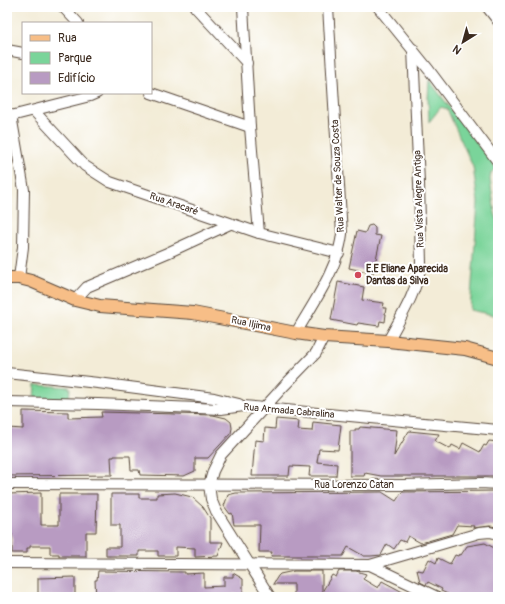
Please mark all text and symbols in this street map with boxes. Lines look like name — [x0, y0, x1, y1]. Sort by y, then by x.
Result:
legend — [22, 22, 152, 94]
north arrow — [443, 22, 483, 62]
text: Rua — [58, 31, 77, 46]
text: N — [450, 42, 464, 57]
text: Parque — [58, 51, 92, 66]
text: Edifício — [58, 71, 96, 86]
street label: Rua Walter de Souza Costa — [329, 119, 347, 233]
street label: Rua Vista Alegre Antiga — [411, 150, 427, 248]
street label: Rua Aracaré — [148, 190, 200, 218]
place label: E.E Eliane Aparecida Dantas da Silva — [366, 263, 448, 287]
marker: E.E Eliane Aparecida Dantas da Silva — [353, 270, 363, 280]
street label: Rua Iljima — [230, 314, 272, 334]
street label: Rua Armada Cabralina — [243, 401, 335, 421]
street label: Rua Lorenzo Catan — [314, 479, 394, 491]

